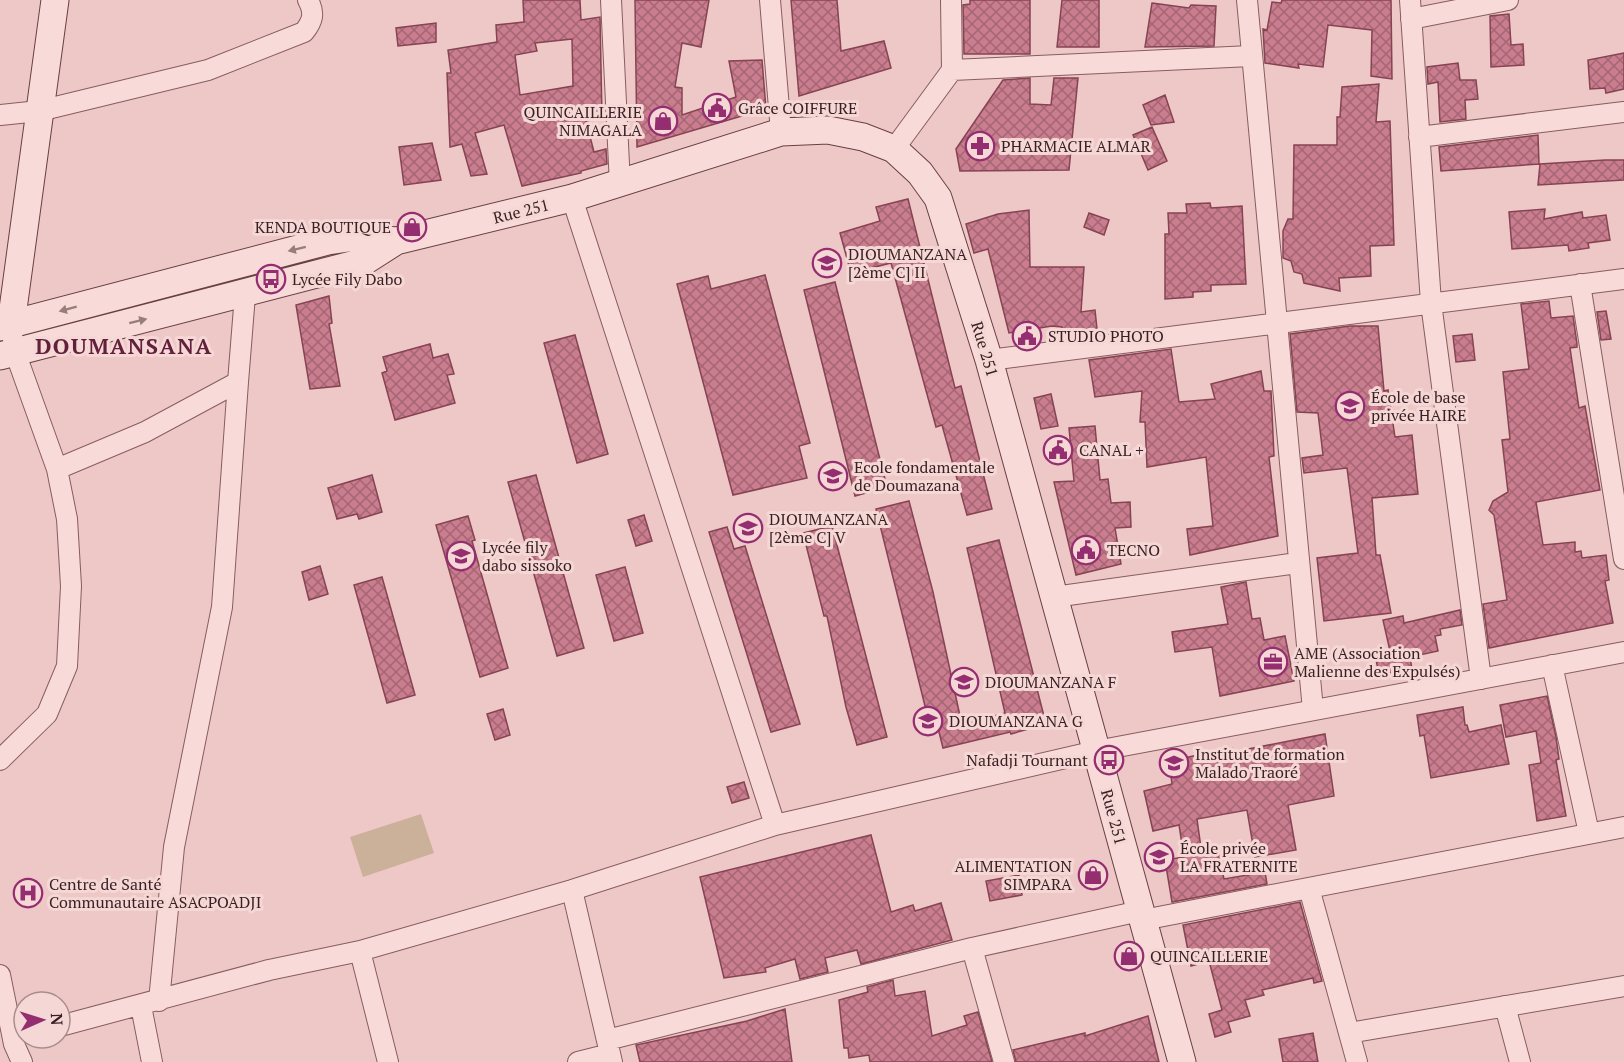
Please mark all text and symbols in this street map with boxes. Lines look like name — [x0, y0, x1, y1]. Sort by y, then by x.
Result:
public building icon: Grâce COIFFURE — [701, 92, 733, 124]
place label: Grâce COIFFURE — [738, 97, 857, 119]
place label: QUINCAILLERIE NIMAGALA — [524, 101, 642, 141]
shop icon: QUINCAILLERIE NIMAGALA — [647, 105, 679, 137]
pharmacy icon: PHARMACIE ALMAR — [964, 130, 996, 162]
place label: PHARMACIE ALMAR — [1001, 135, 1152, 157]
street label: Rue 251 — [491, 193, 551, 229]
shop icon: KENDA BOUTIQUE — [396, 211, 428, 243]
place label: KENDA BOUTIQUE — [255, 216, 391, 238]
place label: DIOUMANZANA [2ème C] II — [848, 243, 967, 283]
one-way arrow — [288, 245, 306, 254]
school or university icon: DIOUMANZANA [2ème C] II — [811, 247, 843, 279]
bus stop icon: Lycée Fily Dabo — [255, 263, 287, 295]
place label: Lycée Fily Dabo — [292, 268, 402, 290]
one-way arrow — [59, 305, 77, 314]
one-way arrow — [129, 316, 147, 326]
street label: Rue 251 — [966, 319, 1004, 379]
public building icon: STUDIO PHOTO — [1011, 320, 1043, 352]
place label: STUDIO PHOTO — [1048, 325, 1164, 347]
district label: DOUMANSANA — [35, 331, 213, 360]
place label: École de base privée HAIRE — [1371, 386, 1467, 426]
school or university icon: École de base privée HAIRE — [1334, 390, 1366, 422]
public building icon: CANAL + — [1042, 434, 1074, 466]
place label: CANAL + — [1079, 439, 1144, 461]
place label: Ecole fondamentale de Doumazana — [854, 456, 995, 496]
school or university icon: Ecole fondamentale de Doumazana — [817, 460, 849, 492]
place label: DIOUMANZANA [2ème C] V — [769, 508, 888, 548]
school or university icon: DIOUMANZANA [2ème C] V — [732, 512, 764, 544]
public building icon: TECNO — [1070, 534, 1102, 566]
place label: Lycée fily dabo sissoko — [482, 536, 572, 576]
place label: TECNO — [1107, 539, 1160, 561]
school or university icon: Lycée fily dabo sissoko — [445, 540, 477, 572]
place label: AME (Association Malienne des Expulsés) — [1294, 642, 1460, 682]
office icon: AME (Association Malienne des Expulsés) — [1257, 646, 1289, 678]
school or university icon: DIOUMANZANA F — [948, 666, 980, 698]
place label: DIOUMANZANA F — [985, 671, 1116, 693]
school or university icon: DIOUMANZANA G — [912, 705, 944, 737]
place label: DIOUMANZANA G — [949, 710, 1083, 732]
place label: Institut de formation Malado Traoré — [1195, 743, 1345, 783]
bus stop icon: Nafadji Tournant — [1093, 744, 1125, 776]
school or university icon: Institut de formation Malado Traoré — [1158, 747, 1190, 779]
place label: Nafadji Tournant — [966, 749, 1088, 771]
street label: Rue 251 — [1096, 787, 1132, 847]
place label: École privée LA FRATERNITE — [1180, 837, 1298, 877]
school or university icon: École privée LA FRATERNITE — [1143, 841, 1175, 873]
place label: ALIMENTATION SIMPARA — [954, 855, 1072, 895]
shop icon: ALIMENTATION SIMPARA — [1077, 859, 1109, 891]
place label: Centre de Santé Communautaire ASACPOADJI — [49, 873, 261, 913]
hospital icon: Centre de Santé Communautaire ASACPOADJI — [12, 877, 44, 909]
shop icon: QUINCAILLERIE — [1113, 940, 1145, 972]
place label: QUINCAILLERIE — [1150, 945, 1268, 967]
north arrow — [12, 990, 72, 1050]
text: N — [46, 1013, 68, 1026]

